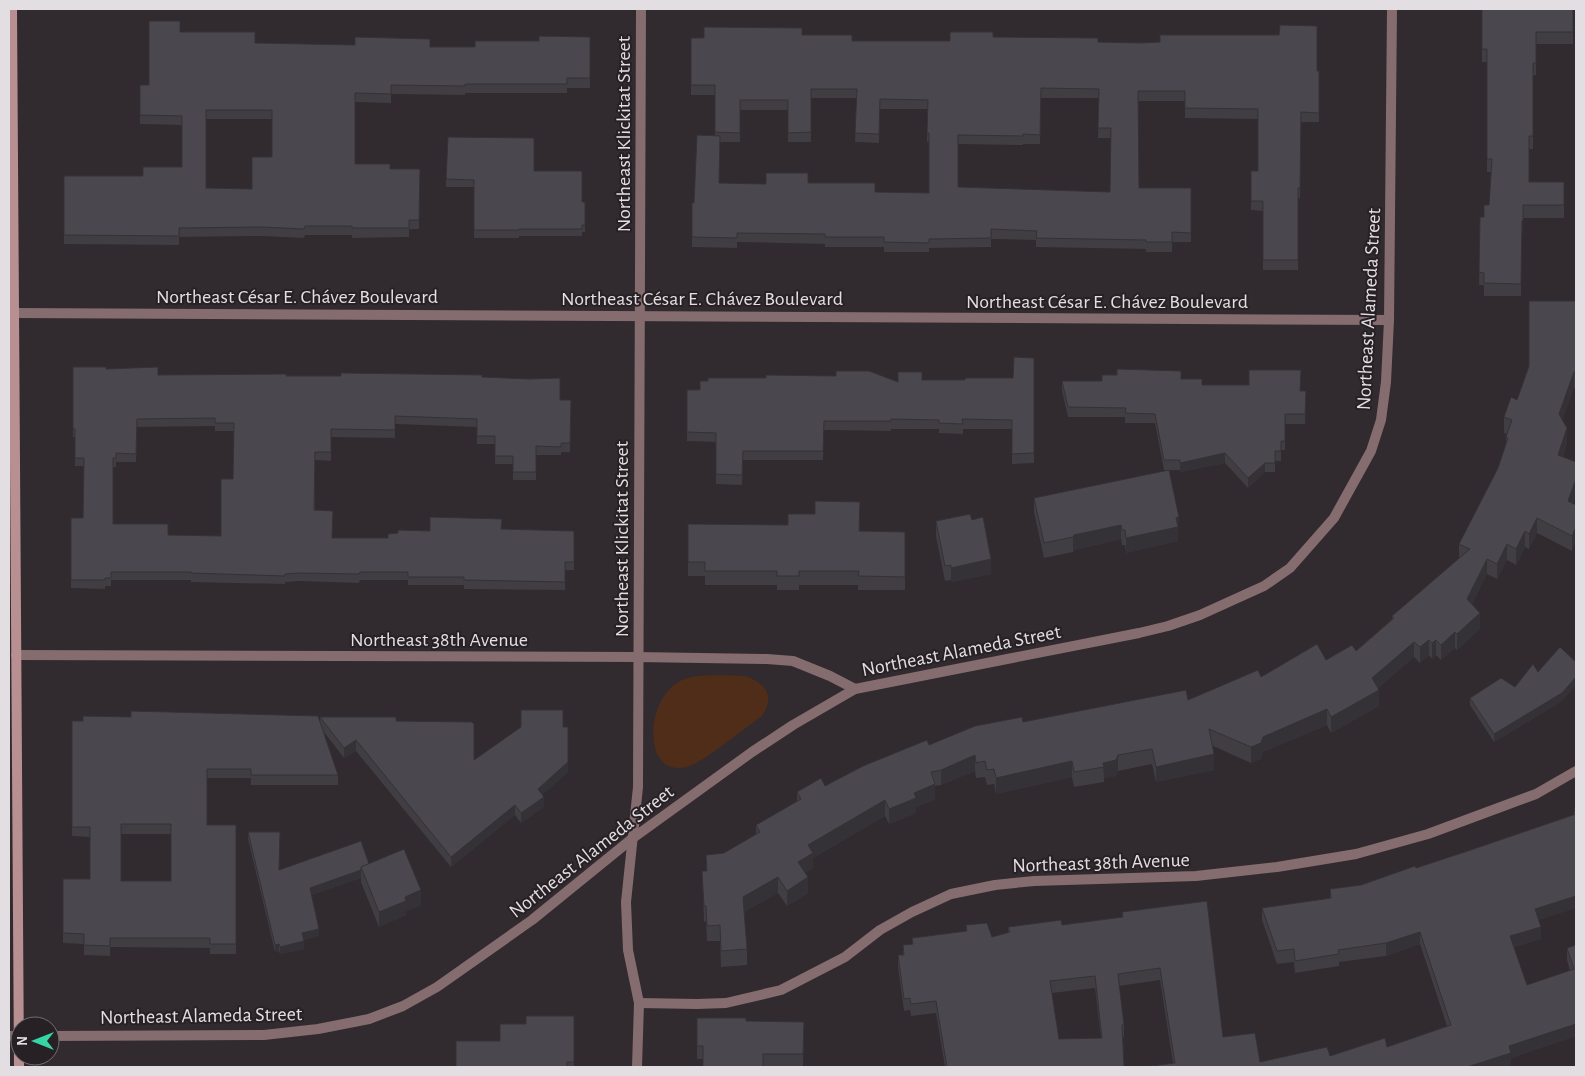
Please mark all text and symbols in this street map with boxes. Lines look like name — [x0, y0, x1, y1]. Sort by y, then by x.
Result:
street label: Northeast Klickitat Street — [614, 35, 634, 232]
street label: Northeast Alameda Street — [1354, 207, 1384, 411]
street label: Northeast César E. Chávez Boulevard — [156, 287, 438, 307]
street label: Northeast César E. Chávez Boulevard — [561, 289, 843, 309]
street label: Northeast César E. Chávez Boulevard — [966, 292, 1248, 312]
street label: Northeast Klickitat Street — [612, 440, 632, 637]
street label: Northeast Alameda Street — [860, 622, 1063, 680]
street label: Northeast 38th Avenue — [350, 630, 528, 650]
street label: Northeast Alameda Street — [506, 781, 678, 922]
street label: Northeast 38th Avenue — [1012, 850, 1190, 876]
street label: Northeast Alameda Street — [100, 1004, 303, 1028]
north arrow — [10, 1016, 60, 1066]
text: N — [16, 1036, 30, 1046]

